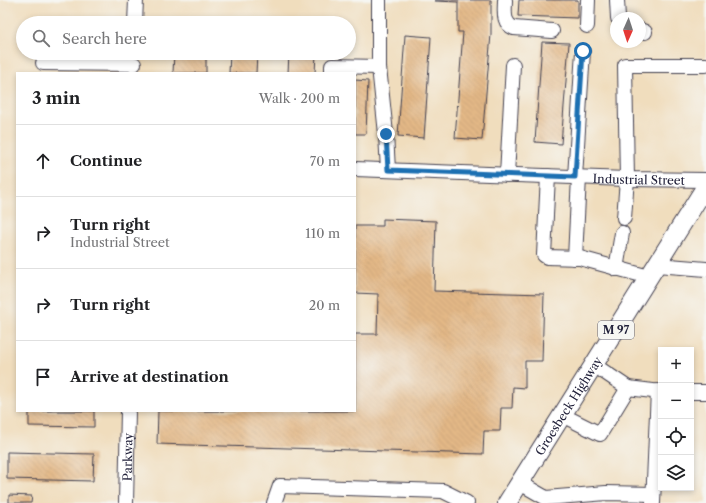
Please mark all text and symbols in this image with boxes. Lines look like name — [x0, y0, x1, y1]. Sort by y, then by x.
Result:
north arrow — [610, 12, 646, 48]
search box — [16, 16, 356, 60]
icon: search — [30, 27, 52, 49]
text: Search here — [62, 29, 147, 48]
route start — [574, 42, 592, 60]
text: 3 min — [32, 88, 81, 108]
text: Walk · 200 m — [259, 90, 340, 106]
route end — [377, 125, 395, 143]
icon: ahead — [32, 150, 54, 172]
text: Continue — [70, 151, 142, 170]
text: 70 m — [310, 153, 340, 169]
street label: Industrial Street — [593, 170, 686, 187]
text: Turn right — [70, 215, 150, 234]
icon: right — [32, 222, 54, 244]
text: 110 m — [305, 225, 340, 241]
text: Industrial Street — [70, 234, 170, 250]
icon: right — [32, 294, 54, 316]
text: Turn right — [70, 295, 150, 314]
text: 20 m — [309, 297, 340, 313]
road number: M 97 — [598, 321, 634, 339]
map controls — [658, 347, 694, 491]
button: + — [658, 347, 694, 383]
street label: Groesbeck Highway — [532, 353, 605, 458]
icon: arrive — [32, 366, 54, 388]
text: Arrive at destination — [70, 367, 229, 386]
button: − — [658, 383, 694, 419]
button: locate — [658, 419, 694, 455]
street label: Parkway — [119, 432, 135, 481]
button: layers — [658, 455, 694, 491]

